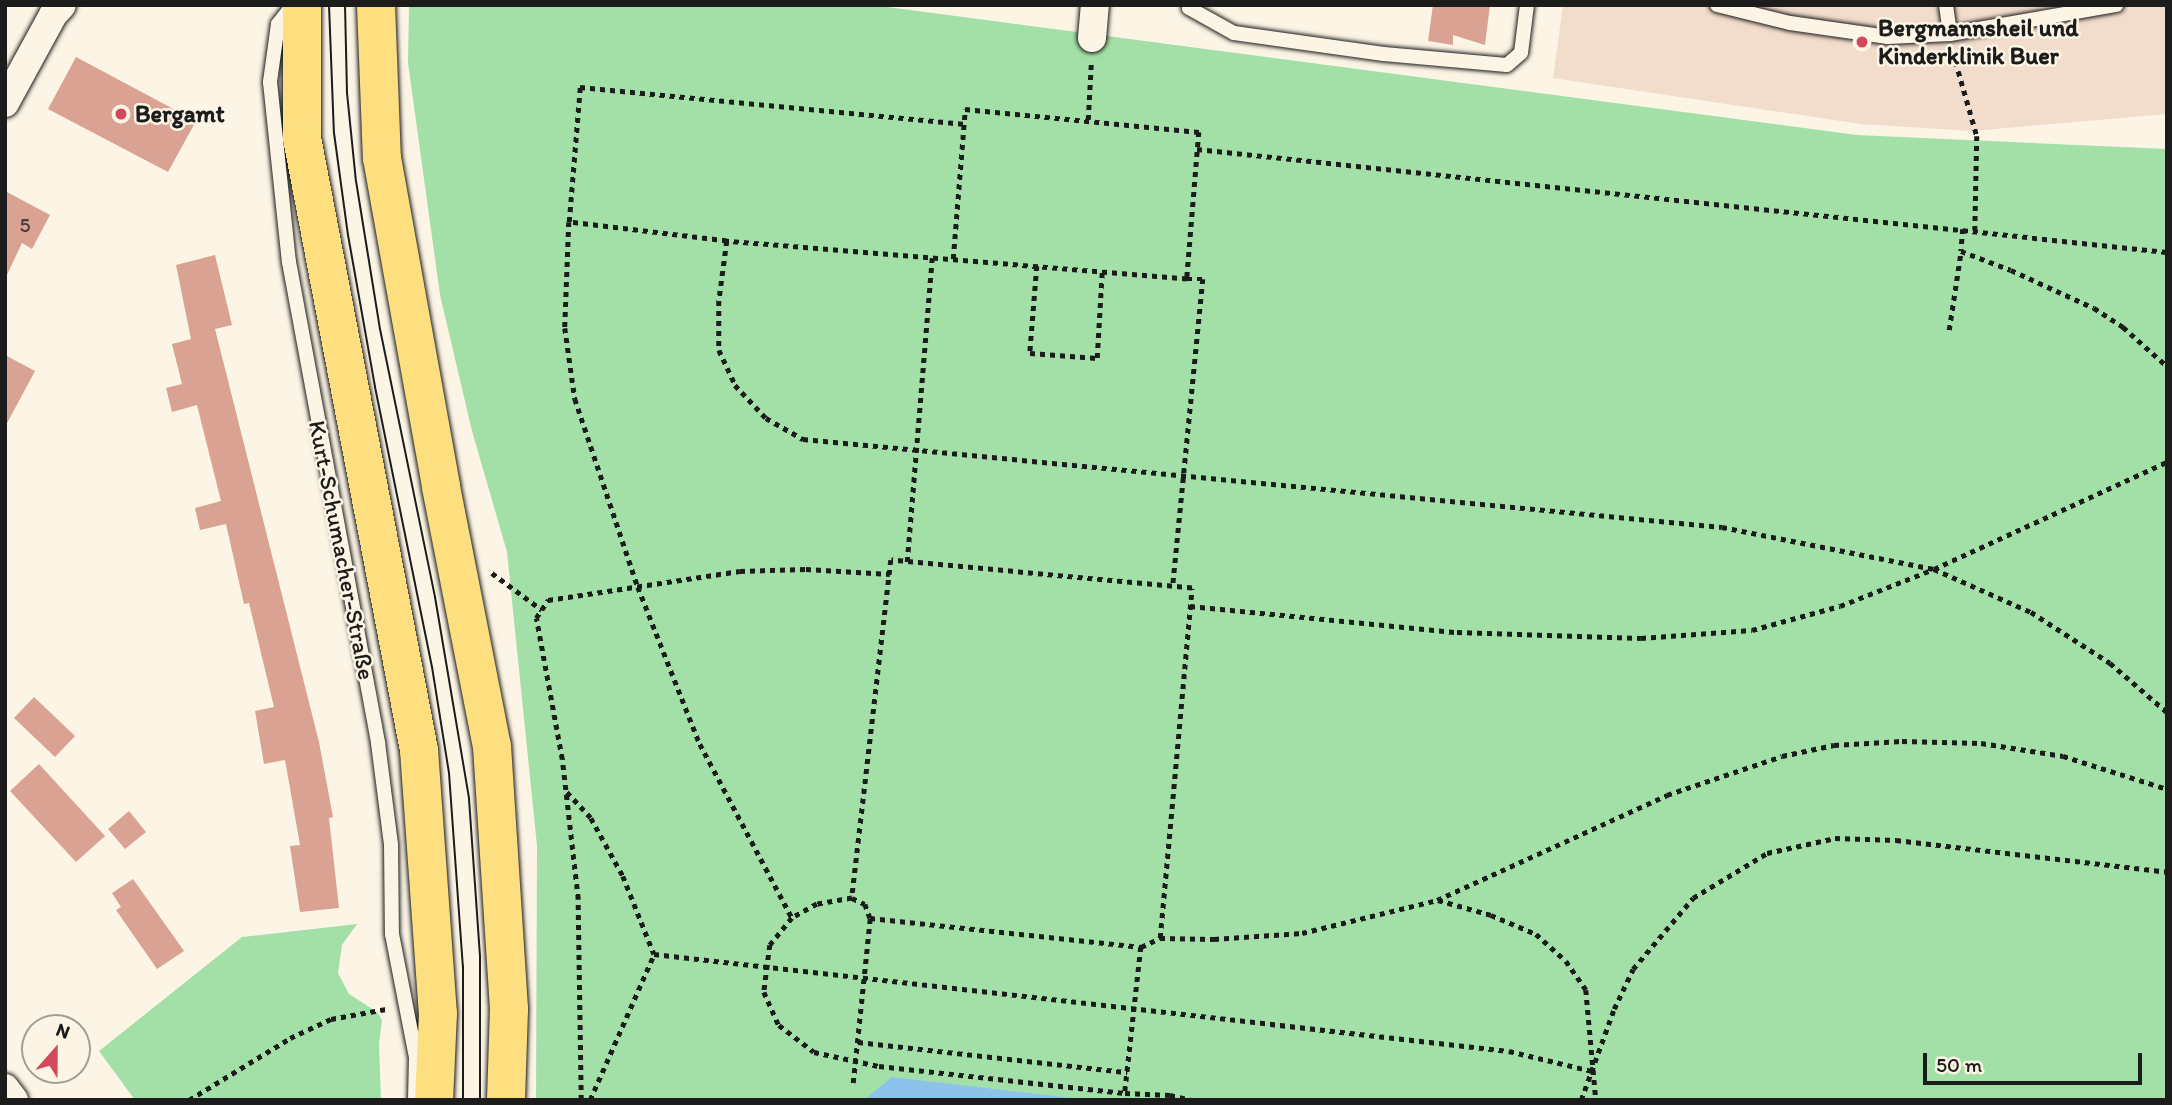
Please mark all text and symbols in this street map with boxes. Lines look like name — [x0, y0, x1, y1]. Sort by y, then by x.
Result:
place label: Bergmannsheil und Kinderklinik Buer — [1878, 14, 2078, 70]
marker: Bergmannsheil und Kinderklinik Buer — [1852, 32, 1872, 52]
place label: Bergamt — [135, 100, 225, 128]
marker: Bergamt — [113, 106, 129, 122]
house number: 5 — [19, 212, 31, 238]
street label: Kurt-Schumacher-Straße — [303, 418, 381, 682]
north arrow — [21, 1014, 91, 1084]
text: N — [53, 1018, 73, 1044]
scale bar — [1927, 1038, 2146, 1082]
text: 50 m — [1936, 1052, 1982, 1077]

